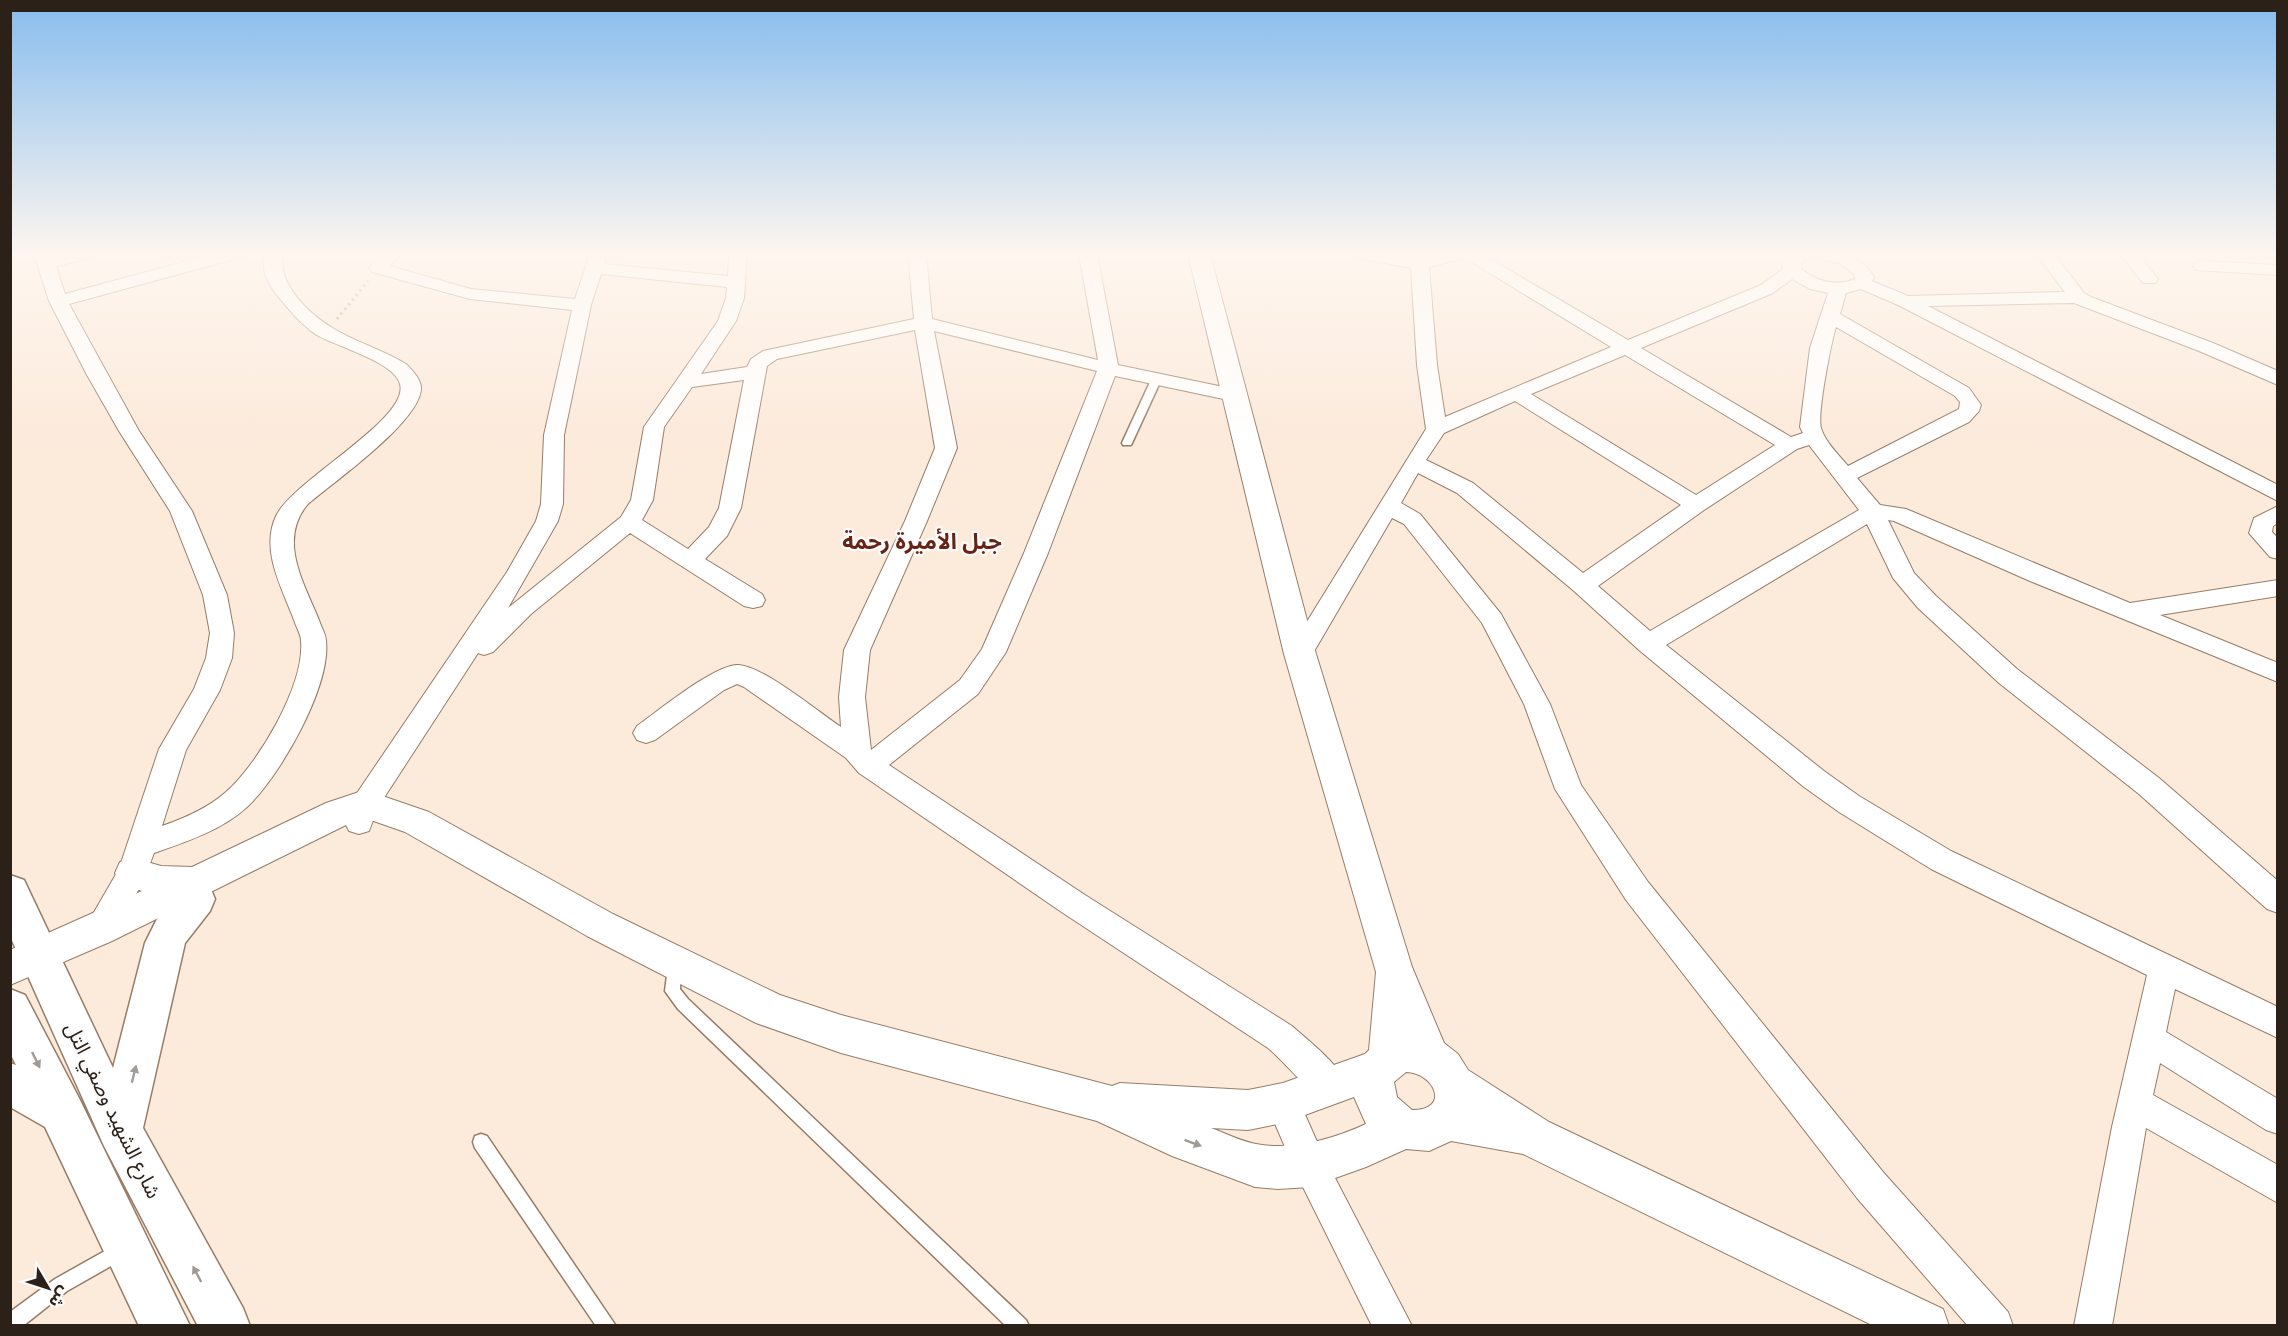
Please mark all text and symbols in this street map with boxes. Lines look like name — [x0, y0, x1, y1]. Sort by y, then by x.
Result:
district label: جبل الأميرة رحمة — [842, 527, 1002, 555]
street label: شارع الشهيد وصفي التل — [57, 1018, 167, 1204]
one-way arrow — [32, 1052, 41, 1069]
one-way arrow — [130, 1065, 140, 1083]
one-way arrow — [1184, 1139, 1202, 1149]
north arrow — [18, 1258, 78, 1318]
one-way arrow — [192, 1265, 202, 1282]
text: ش — [45, 1283, 74, 1312]

